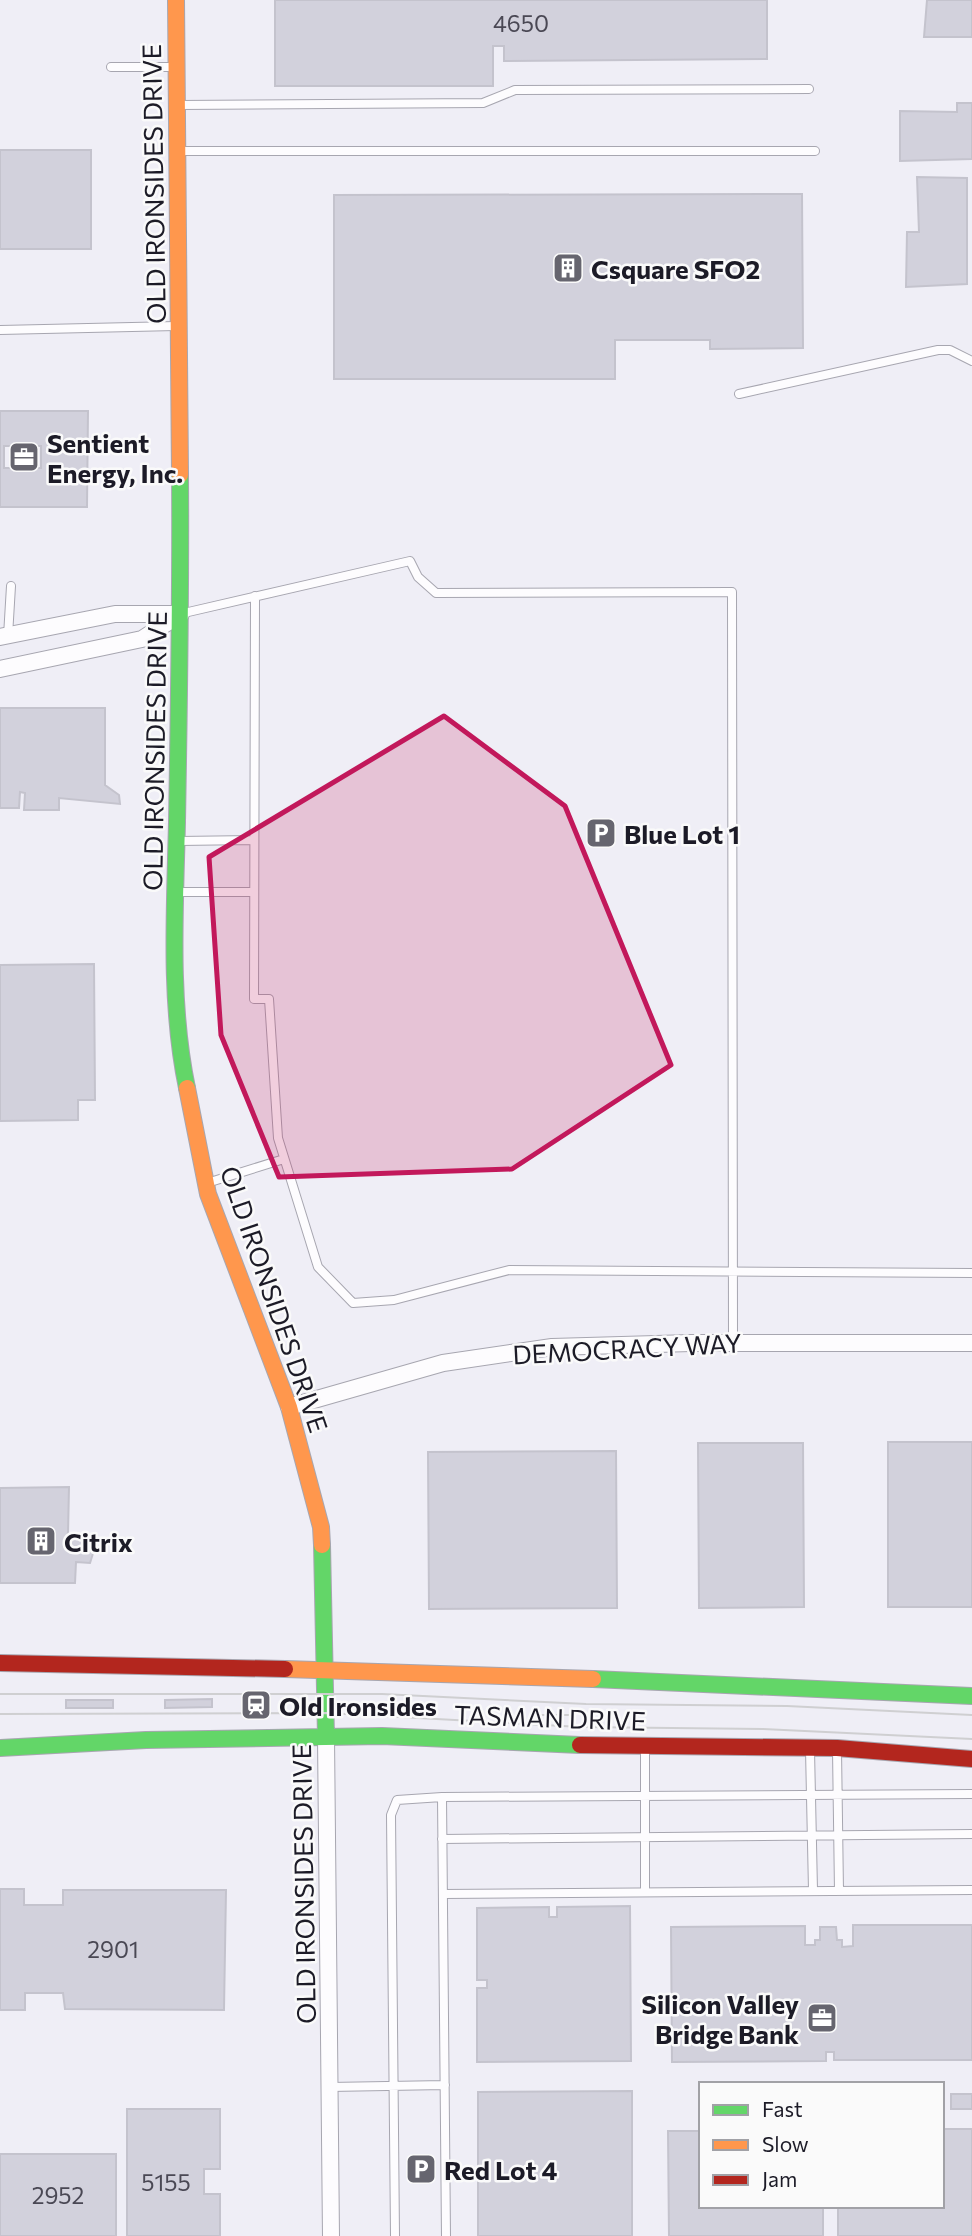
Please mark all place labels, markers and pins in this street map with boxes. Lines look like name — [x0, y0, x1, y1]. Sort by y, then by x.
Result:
building icon: Csquare SFO2 — [551, 251, 585, 285]
place label: Csquare SFO2 — [591, 253, 760, 284]
place label: Sentient Energy, Inc. — [47, 427, 183, 488]
office icon: Sentient Energy, Inc. — [7, 440, 41, 474]
parking icon: Blue Lot 1 — [584, 816, 618, 850]
place label: Blue Lot 1 — [624, 818, 740, 849]
building icon: Citrix — [24, 1524, 58, 1558]
place label: Citrix — [64, 1526, 133, 1557]
station icon: Old Ironsides — [239, 1688, 273, 1722]
place label: Old Ironsides — [279, 1690, 437, 1721]
place label: Silicon Valley Bridge Bank — [641, 1988, 799, 2049]
office icon: Silicon Valley Bridge Bank — [805, 2001, 839, 2035]
parking icon: Red Lot 4 — [404, 2152, 438, 2186]
place label: Red Lot 4 — [444, 2154, 557, 2185]

